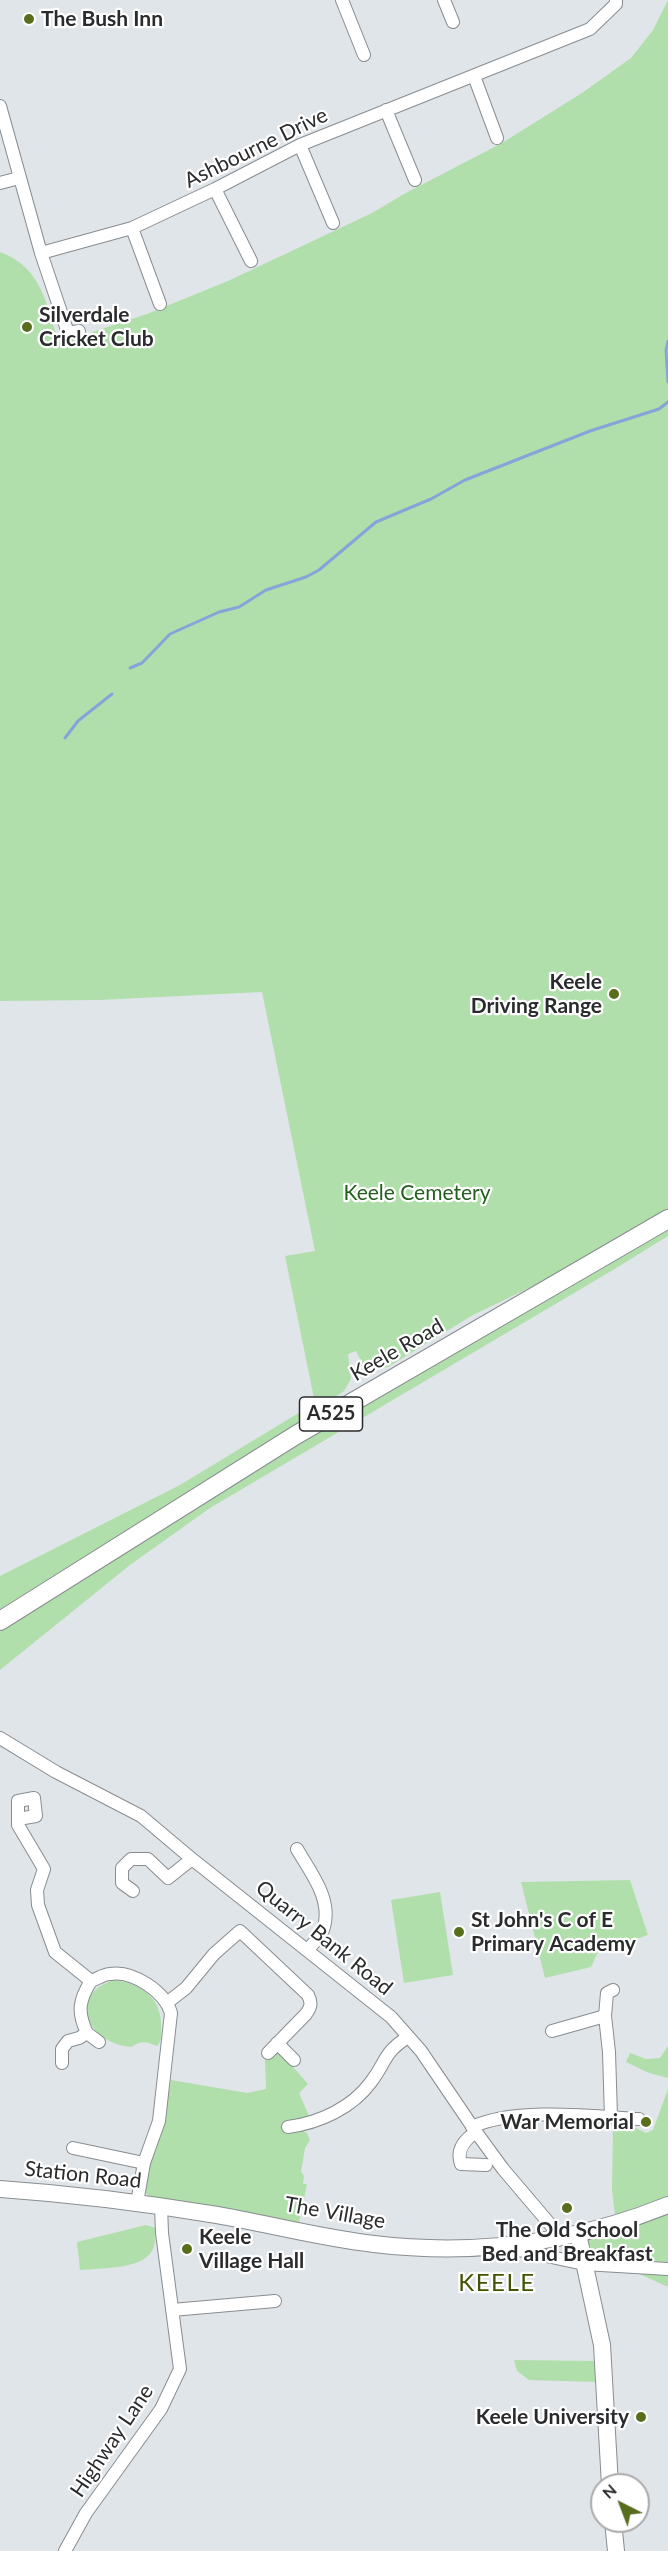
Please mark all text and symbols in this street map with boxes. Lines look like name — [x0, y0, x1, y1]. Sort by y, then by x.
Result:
place label: The Bush Inn — [41, 6, 163, 32]
marker: The Bush Inn — [22, 12, 36, 26]
street label: Ashbourne Drive — [180, 102, 332, 194]
place label: Silverdale Cricket Club — [39, 302, 154, 352]
marker: Silverdale Cricket Club — [20, 320, 34, 334]
place label: Keele Driving Range — [471, 969, 602, 1019]
marker: Keele Driving Range — [607, 987, 621, 1001]
park label: Keele Cemetery — [344, 1180, 490, 1206]
street label: Keele Road — [346, 1313, 448, 1387]
road number: A525 — [300, 1397, 362, 1431]
street label: Quarry Bank Road — [251, 1875, 397, 2001]
place label: St John's C of E Primary Academy — [471, 1907, 636, 1957]
marker: St John's C of E Primary Academy — [452, 1925, 466, 1939]
place label: War Memorial — [500, 2109, 634, 2135]
marker: War Memorial — [639, 2115, 653, 2129]
street label: Station Road — [23, 2156, 143, 2194]
street label: The Village — [283, 2192, 387, 2234]
marker: The Old School Bed and Breakfast — [560, 2201, 574, 2215]
place label: The Old School Bed and Breakfast — [482, 2217, 652, 2267]
place label: Keele Village Hall — [199, 2224, 304, 2274]
marker: Keele Village Hall — [180, 2242, 194, 2256]
district label: KEELE — [458, 2269, 536, 2297]
street label: Highway Lane — [65, 2380, 159, 2502]
place label: Keele University — [476, 2404, 629, 2430]
marker: Keele University — [634, 2410, 648, 2424]
north arrow — [590, 2473, 650, 2533]
text: N — [598, 2480, 620, 2502]

